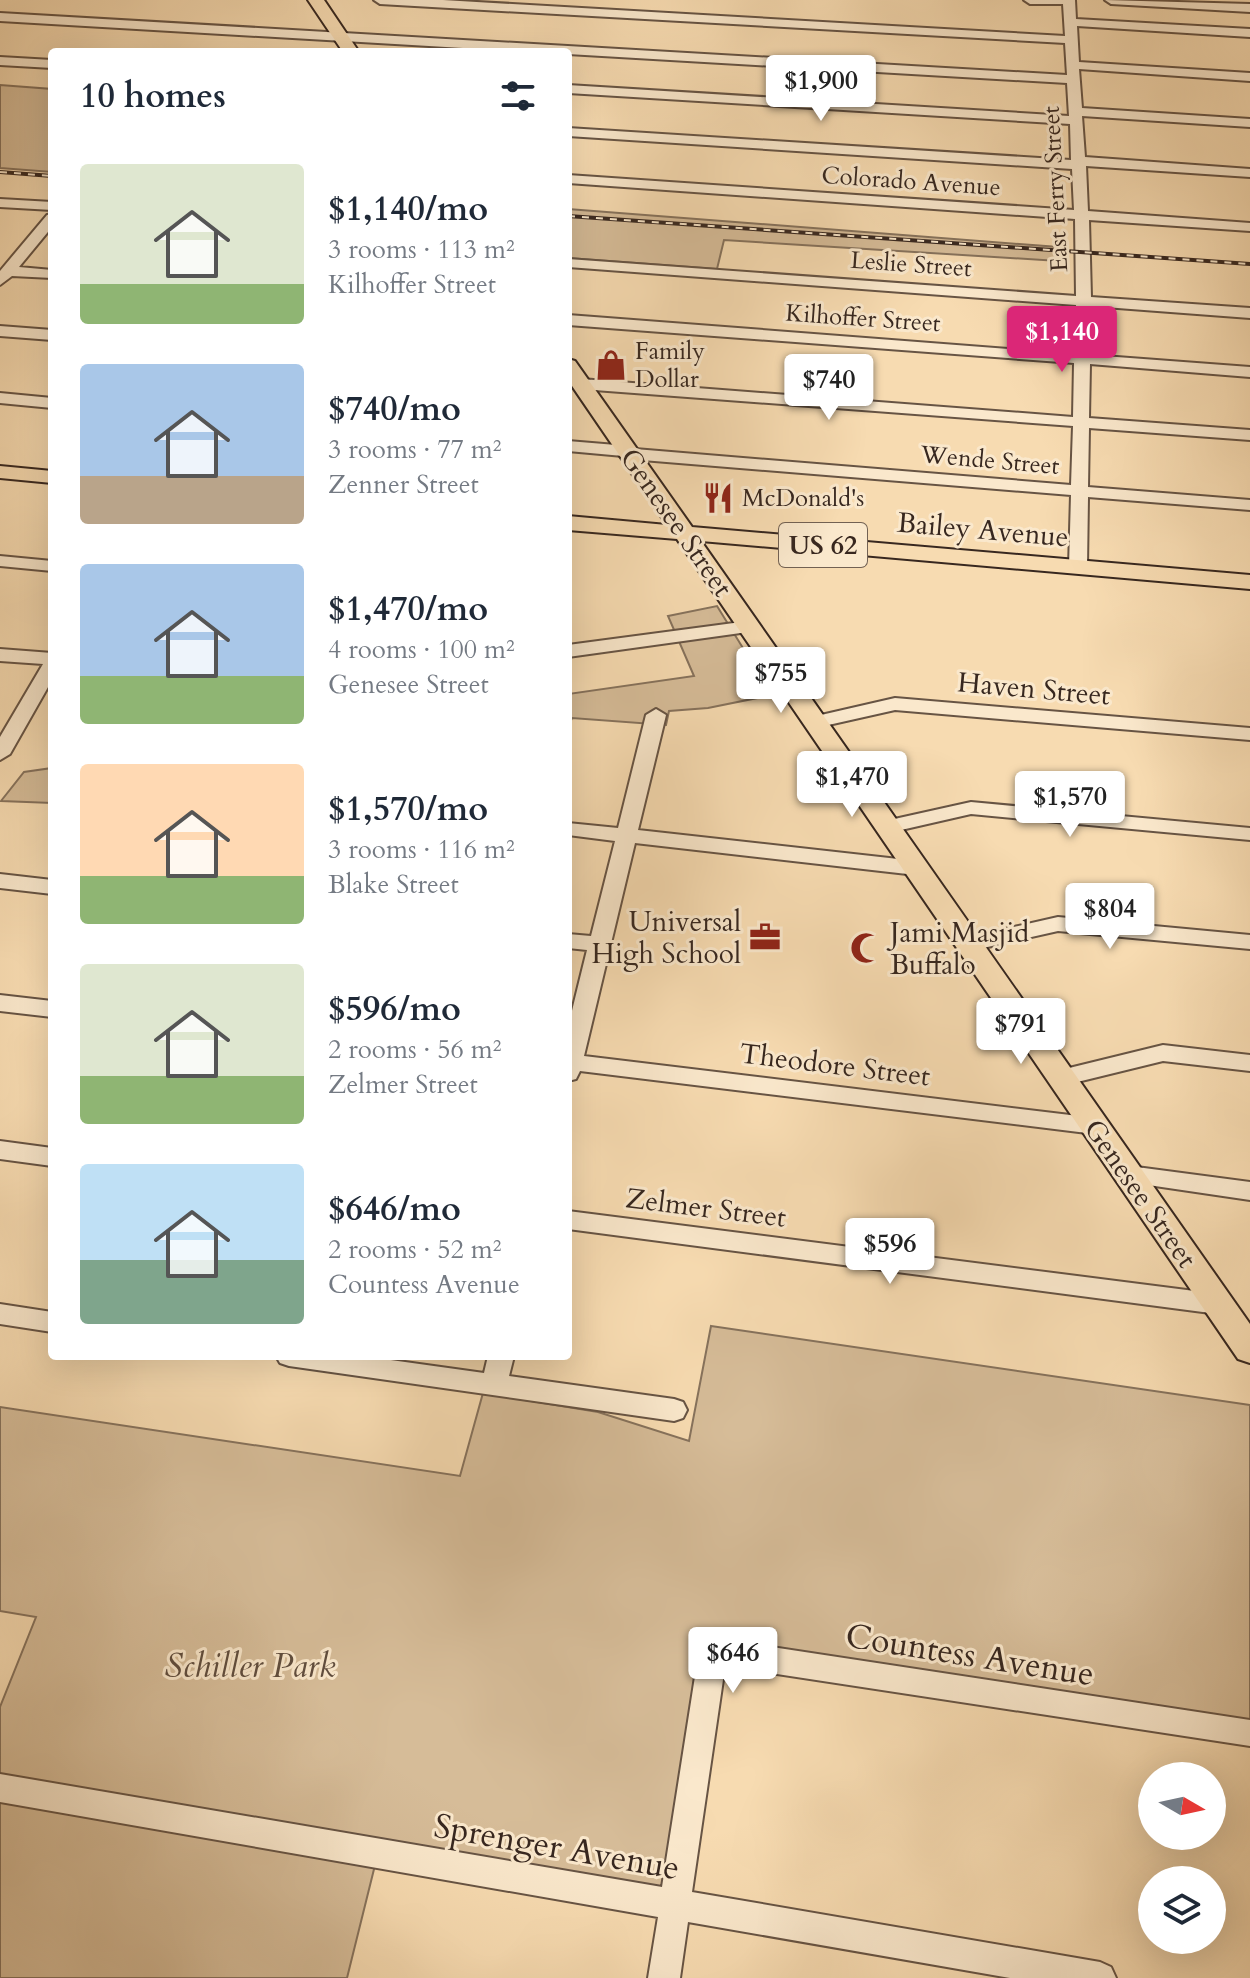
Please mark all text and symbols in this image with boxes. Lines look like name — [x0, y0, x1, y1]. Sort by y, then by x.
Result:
pin: $1,900 — [756, 55, 886, 123]
text: $1,900 — [784, 63, 858, 98]
text: 10 homes — [80, 73, 226, 119]
icon: filters — [496, 74, 540, 118]
street label: East Ferry Street — [1035, 105, 1076, 273]
street label: Colorado Avenue — [820, 159, 1002, 204]
text: $1,140/mo — [328, 186, 488, 232]
icon: home — [144, 196, 240, 292]
text: 3 rooms · 113 m² — [328, 232, 515, 267]
street label: Leslie Street — [849, 244, 973, 285]
text: Kilhoffer Street — [328, 267, 496, 302]
street label: Kilhoffer Street — [784, 297, 942, 340]
pin: $1,140 — [997, 306, 1127, 374]
text: $1,140 — [1025, 314, 1099, 349]
place label: Family Dollar — [635, 335, 705, 396]
shop icon: Family Dollar — [594, 348, 628, 382]
pin: $740 — [782, 354, 876, 422]
text: $740 — [802, 362, 856, 397]
text: $740/mo — [328, 386, 461, 432]
icon: home — [144, 396, 240, 492]
text: 3 rooms · 77 m² — [328, 432, 501, 467]
street label: Wende Street — [918, 438, 1061, 483]
street label: Genesee Street — [611, 441, 741, 605]
text: Zenner Street — [328, 467, 479, 502]
restaurant icon: McDonald's — [701, 481, 735, 515]
place label: McDonald's — [742, 482, 864, 515]
street label: Bailey Avenue — [896, 504, 1070, 556]
road number: US 62 — [779, 523, 867, 567]
text: $1,470/mo — [328, 586, 488, 632]
icon: home — [144, 596, 240, 692]
text: 4 rooms · 100 m² — [328, 632, 515, 667]
pin: $755 — [734, 647, 828, 715]
text: $755 — [754, 655, 808, 690]
street label: Haven Street — [956, 663, 1112, 715]
text: Genesee Street — [328, 667, 489, 702]
pin: $1,470 — [787, 751, 917, 819]
text: $1,470 — [815, 759, 889, 794]
pin: $1,570 — [1005, 771, 1135, 839]
text: $1,570 — [1033, 779, 1107, 814]
text: $1,570/mo — [328, 786, 488, 832]
icon: home — [144, 796, 240, 892]
text: 3 rooms · 116 m² — [328, 832, 515, 867]
text: Blake Street — [328, 867, 459, 902]
pin: $804 — [1063, 883, 1157, 951]
text: $804 — [1083, 891, 1137, 926]
place label: Universal High School — [592, 903, 741, 973]
place label: Jami Masjid Buffalo — [886, 914, 1029, 984]
office icon: Universal High School — [748, 920, 782, 954]
mosque icon: Jami Masjid Buffalo — [849, 931, 883, 965]
text: $596/mo — [328, 986, 461, 1032]
icon: home — [144, 996, 240, 1092]
pin: $791 — [974, 998, 1068, 1066]
text: $791 — [994, 1006, 1048, 1041]
text: 2 rooms · 56 m² — [328, 1032, 501, 1067]
street label: Theodore Street — [737, 1034, 932, 1096]
text: Zelmer Street — [328, 1067, 478, 1102]
street label: Genesee Street — [1075, 1112, 1205, 1276]
street label: Zelmer Street — [624, 1179, 788, 1237]
text: $646/mo — [328, 1186, 461, 1232]
icon: home — [144, 1196, 240, 1292]
pin: $596 — [843, 1218, 937, 1286]
text: $596 — [863, 1226, 917, 1261]
text: 2 rooms · 52 m² — [328, 1232, 501, 1267]
text: Countess Avenue — [328, 1267, 520, 1302]
street label: Countess Avenue — [842, 1613, 1097, 1697]
pin: $646 — [686, 1627, 780, 1695]
text: $646 — [706, 1635, 760, 1670]
park label: Schiller Park — [164, 1643, 336, 1689]
north arrow — [1138, 1762, 1226, 1850]
map controls — [1138, 1762, 1226, 1954]
street label: Sprenger Avenue — [430, 1803, 683, 1891]
button: layers — [1138, 1866, 1226, 1954]

